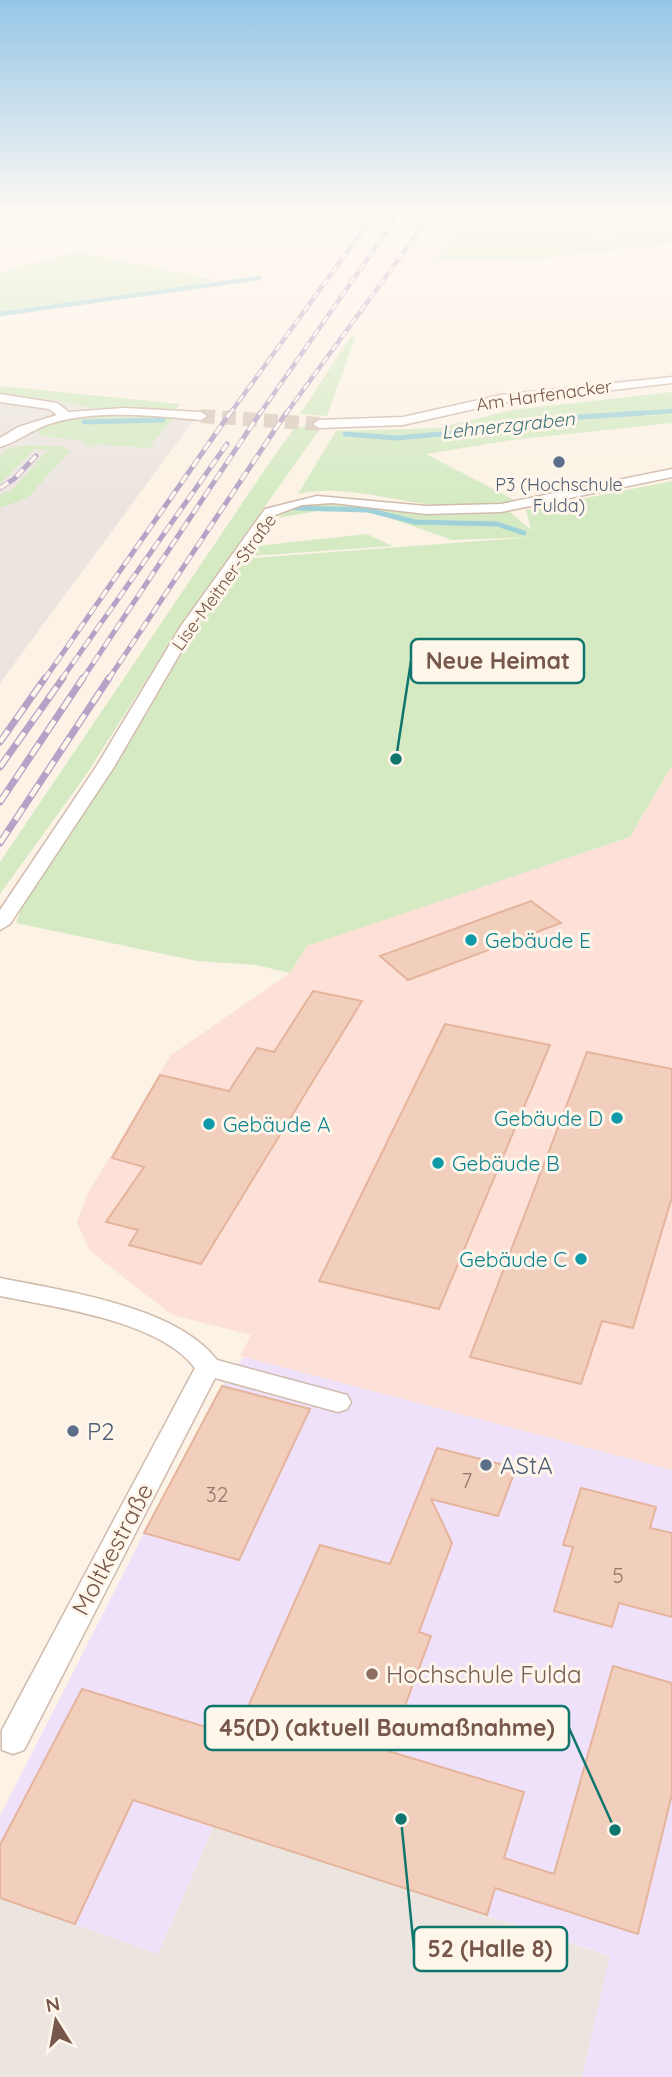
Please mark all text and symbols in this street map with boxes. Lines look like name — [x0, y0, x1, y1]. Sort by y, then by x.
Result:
street label: Am Harfenacker — [475, 374, 613, 416]
water label: Lehnerzgraben — [440, 406, 577, 444]
marker: P3 (Hochschule Fulda) — [551, 454, 567, 470]
place label: P3 (Hochschule Fulda) — [495, 473, 623, 517]
street label: Lise-Meitner-Straße — [167, 509, 281, 655]
callout: Neue Heimat — [411, 639, 584, 683]
text: Neue Heimat — [426, 646, 570, 675]
place label: Gebäude E — [485, 927, 591, 953]
marker: Gebäude E — [463, 932, 479, 948]
place label: Gebäude D — [494, 1105, 603, 1131]
marker: Gebäude D — [609, 1110, 625, 1126]
place label: Gebäude A — [223, 1111, 331, 1137]
marker: Gebäude A — [201, 1116, 217, 1132]
place label: Gebäude B — [452, 1150, 560, 1176]
marker: Gebäude B — [430, 1155, 446, 1171]
place label: Gebäude C — [459, 1246, 567, 1272]
marker: Gebäude C — [573, 1251, 589, 1267]
place label: P2 — [87, 1416, 115, 1446]
marker: P2 — [65, 1423, 81, 1439]
place label: AStA — [500, 1450, 553, 1480]
marker: AStA — [478, 1457, 494, 1473]
house number: 7 — [462, 1467, 473, 1493]
street label: Moltkestraße — [65, 1478, 159, 1620]
house number: 32 — [206, 1481, 228, 1507]
house number: 5 — [612, 1562, 624, 1588]
place label: Hochschule Fulda — [386, 1659, 581, 1689]
marker: Hochschule Fulda — [364, 1666, 380, 1682]
callout: 45(D) (aktuell Baumaßnahme) — [205, 1706, 569, 1750]
text: 45(D) (aktuell Baumaßnahme) — [219, 1713, 555, 1742]
callout: 52 (Halle 8) — [414, 1927, 567, 1971]
text: 52 (Halle 8) — [428, 1934, 552, 1963]
north arrow — [21, 1986, 91, 2056]
text: N — [44, 1991, 62, 2017]

